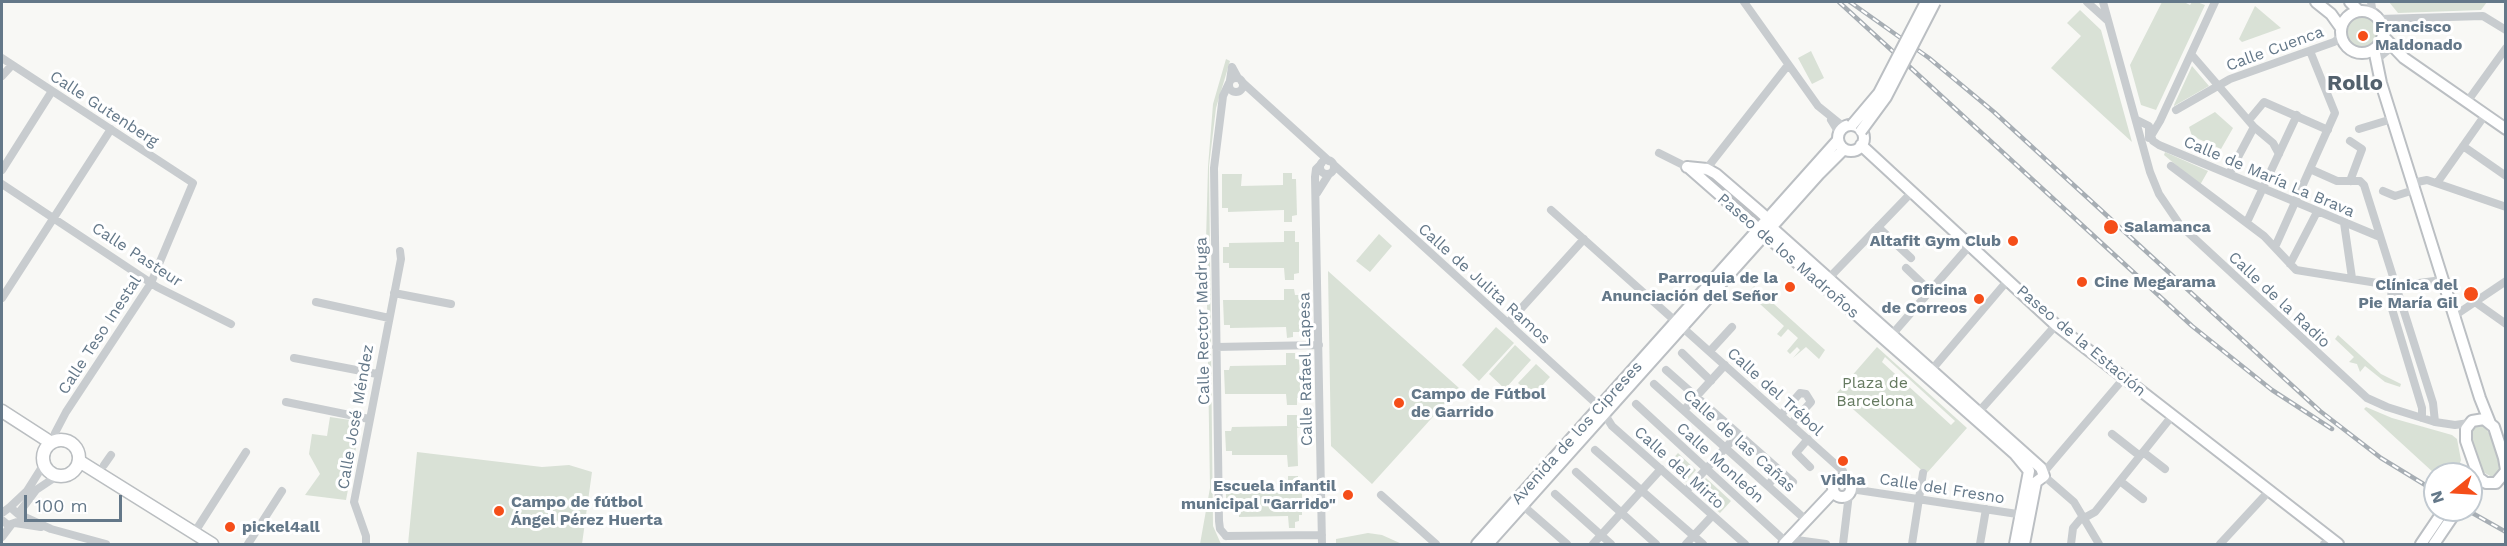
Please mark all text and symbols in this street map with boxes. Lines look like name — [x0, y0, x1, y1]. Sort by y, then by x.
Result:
place label: Francisco Maldonado — [2375, 17, 2462, 55]
street label: Calle Cuenca — [2224, 22, 2326, 76]
marker: Francisco Maldonado — [2356, 29, 2370, 43]
street label: Calle Gutenberg — [46, 67, 162, 151]
district label: Rollo — [2327, 71, 2383, 97]
street label: Calle de María La Brava — [2181, 132, 2357, 222]
street label: Paseo de los Madroños — [1713, 189, 1863, 323]
place label: Salamanca — [2124, 217, 2211, 237]
marker: Salamanca — [2102, 218, 2120, 236]
street label: Calle Pasteur — [88, 219, 186, 291]
street label: Calle de Julita Ramos — [1414, 220, 1554, 348]
place label: Altafit Gym Club — [1870, 231, 2001, 251]
marker: Altafit Gym Club — [2006, 234, 2020, 248]
street label: Calle Rector Madruga — [1192, 237, 1214, 405]
street label: Calle de la Radio — [2224, 248, 2334, 352]
place label: Parroquia de la Anunciación del Señor — [1602, 268, 1778, 306]
street label: Calle Teso Inestal — [54, 272, 146, 398]
place label: Cine Megarama — [2094, 272, 2216, 292]
marker: Cine Megarama — [2075, 275, 2089, 289]
place label: Clínica del Pie María Gil — [2358, 275, 2458, 313]
marker: Parroquia de la Anunciación del Señor — [1783, 280, 1797, 294]
place label: Oficina de Correos — [1882, 280, 1967, 318]
street label: Paseo de la Estación — [2012, 281, 2150, 401]
marker: Clínica del Pie María Gil — [2462, 285, 2480, 303]
street label: Calle Rafael Lapesa — [1295, 292, 1317, 446]
marker: Oficina de Correos — [1972, 292, 1986, 306]
street label: Calle José Méndez — [334, 343, 378, 491]
street label: Calle del Trébol — [1723, 344, 1827, 440]
street label: Avenida de los Cipreses — [1508, 357, 1646, 509]
park label: Plaza de Barcelona — [1836, 373, 1914, 411]
place label: Campo de Fútbol de Garrido — [1411, 384, 1546, 422]
street label: Calle de las Cañas — [1679, 386, 1799, 496]
marker: Campo de Fútbol de Garrido — [1392, 396, 1406, 410]
street label: Calle Monleón — [1672, 419, 1768, 507]
street label: Calle del Mirto — [1630, 423, 1728, 513]
marker: Vidha — [1836, 454, 1850, 468]
north arrow — [2423, 462, 2483, 522]
place label: Vidha — [1821, 470, 1865, 490]
street label: Calle del Fresno — [1878, 470, 2006, 508]
place label: Escuela infantil municipal "Garrido" — [1181, 476, 1336, 514]
scale bar — [27, 483, 124, 521]
marker: Escuela infantil municipal "Garrido" — [1341, 488, 1355, 502]
text: N — [2426, 489, 2448, 506]
place label: Campo de fútbol Ángel Pérez Huerta — [511, 492, 662, 530]
text: 100 m — [35, 495, 88, 516]
marker: Campo de fútbol Ángel Pérez Huerta — [492, 504, 506, 518]
place label: pickel4all — [242, 517, 320, 537]
marker: pickel4all — [223, 520, 237, 534]

